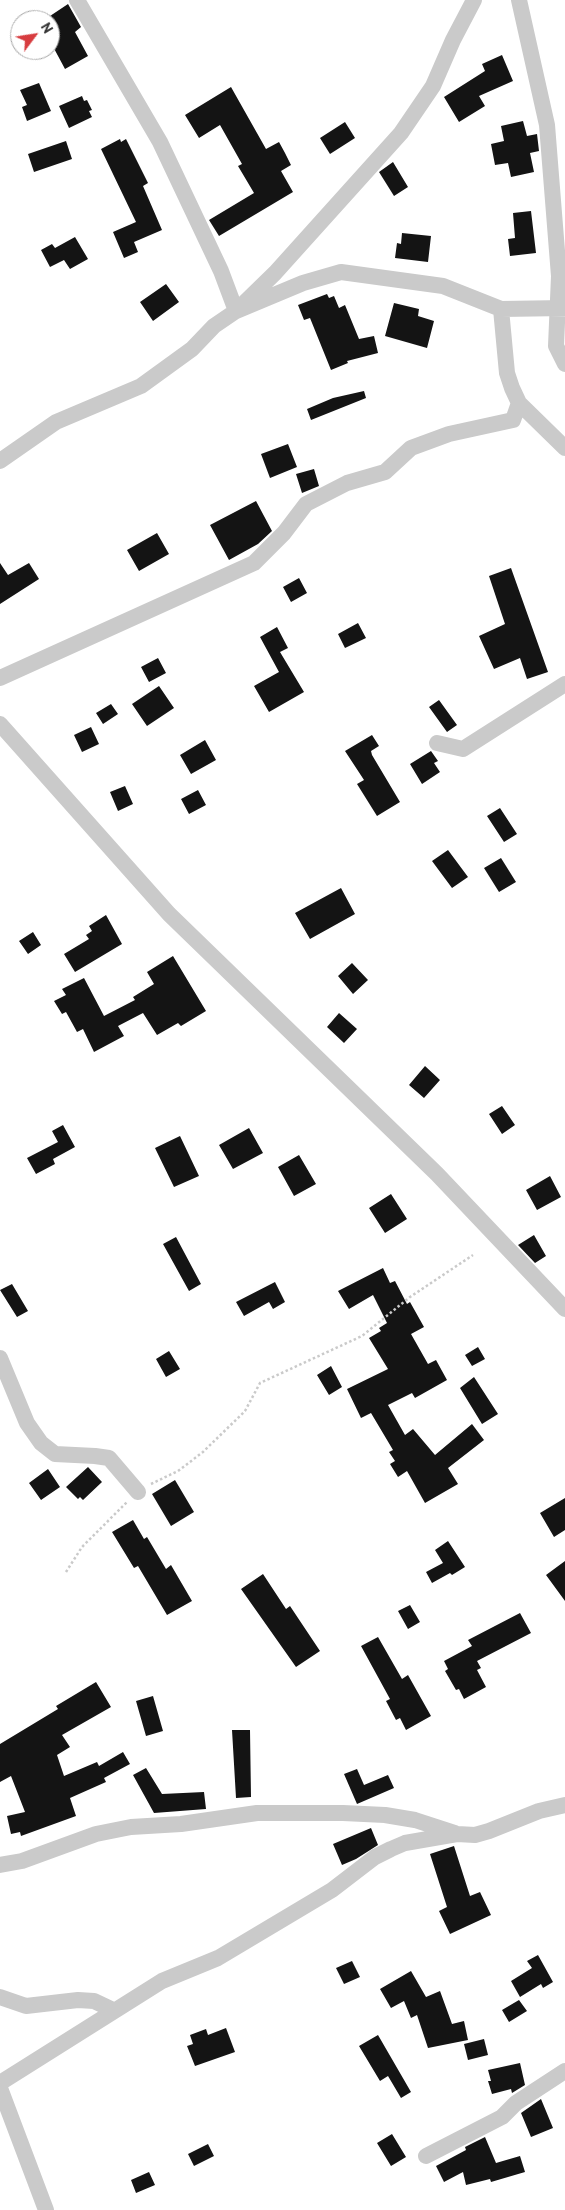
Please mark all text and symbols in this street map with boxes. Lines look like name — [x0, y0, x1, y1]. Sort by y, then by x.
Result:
north arrow — [10, 10, 60, 60]
text: N — [37, 19, 57, 36]

